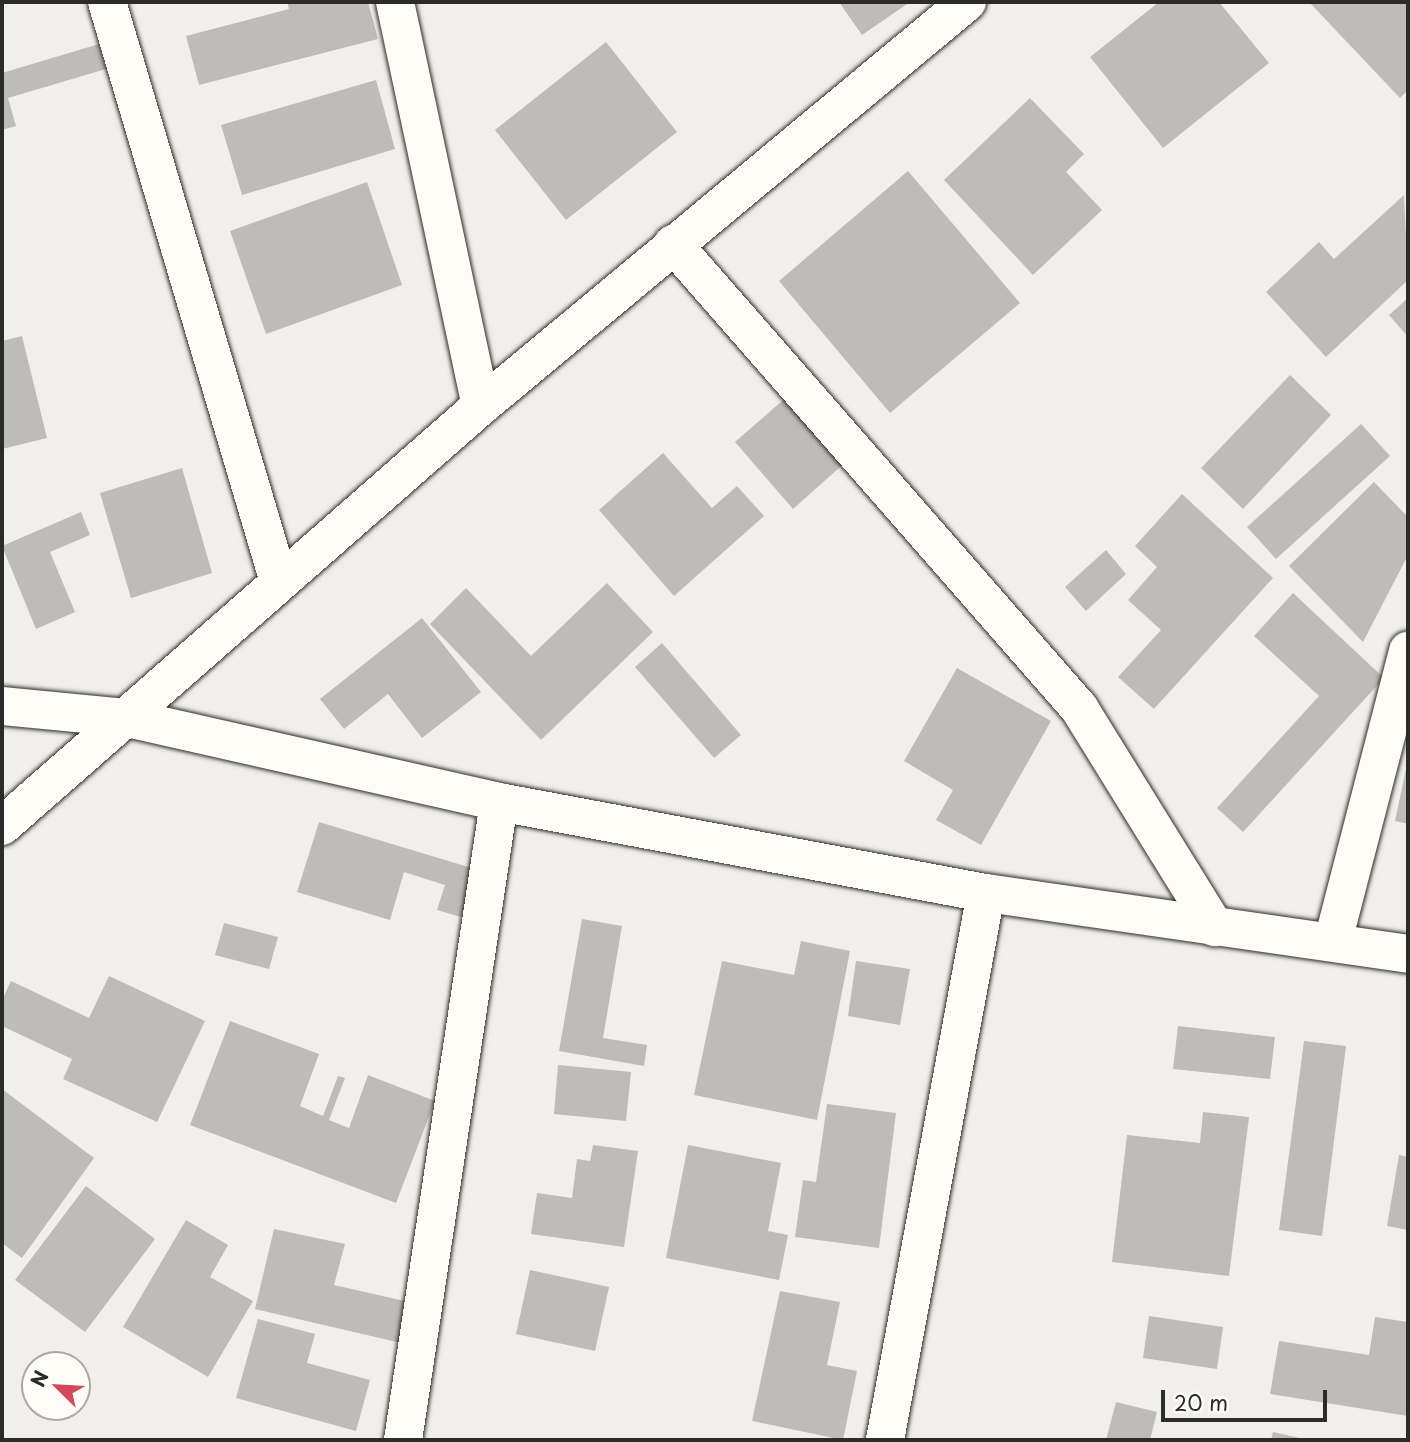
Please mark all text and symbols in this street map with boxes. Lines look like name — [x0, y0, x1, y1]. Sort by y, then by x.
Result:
north arrow — [21, 1351, 91, 1421]
text: N — [23, 1366, 54, 1391]
scale bar — [1165, 1376, 1331, 1420]
text: 20 m — [1174, 1386, 1228, 1418]

